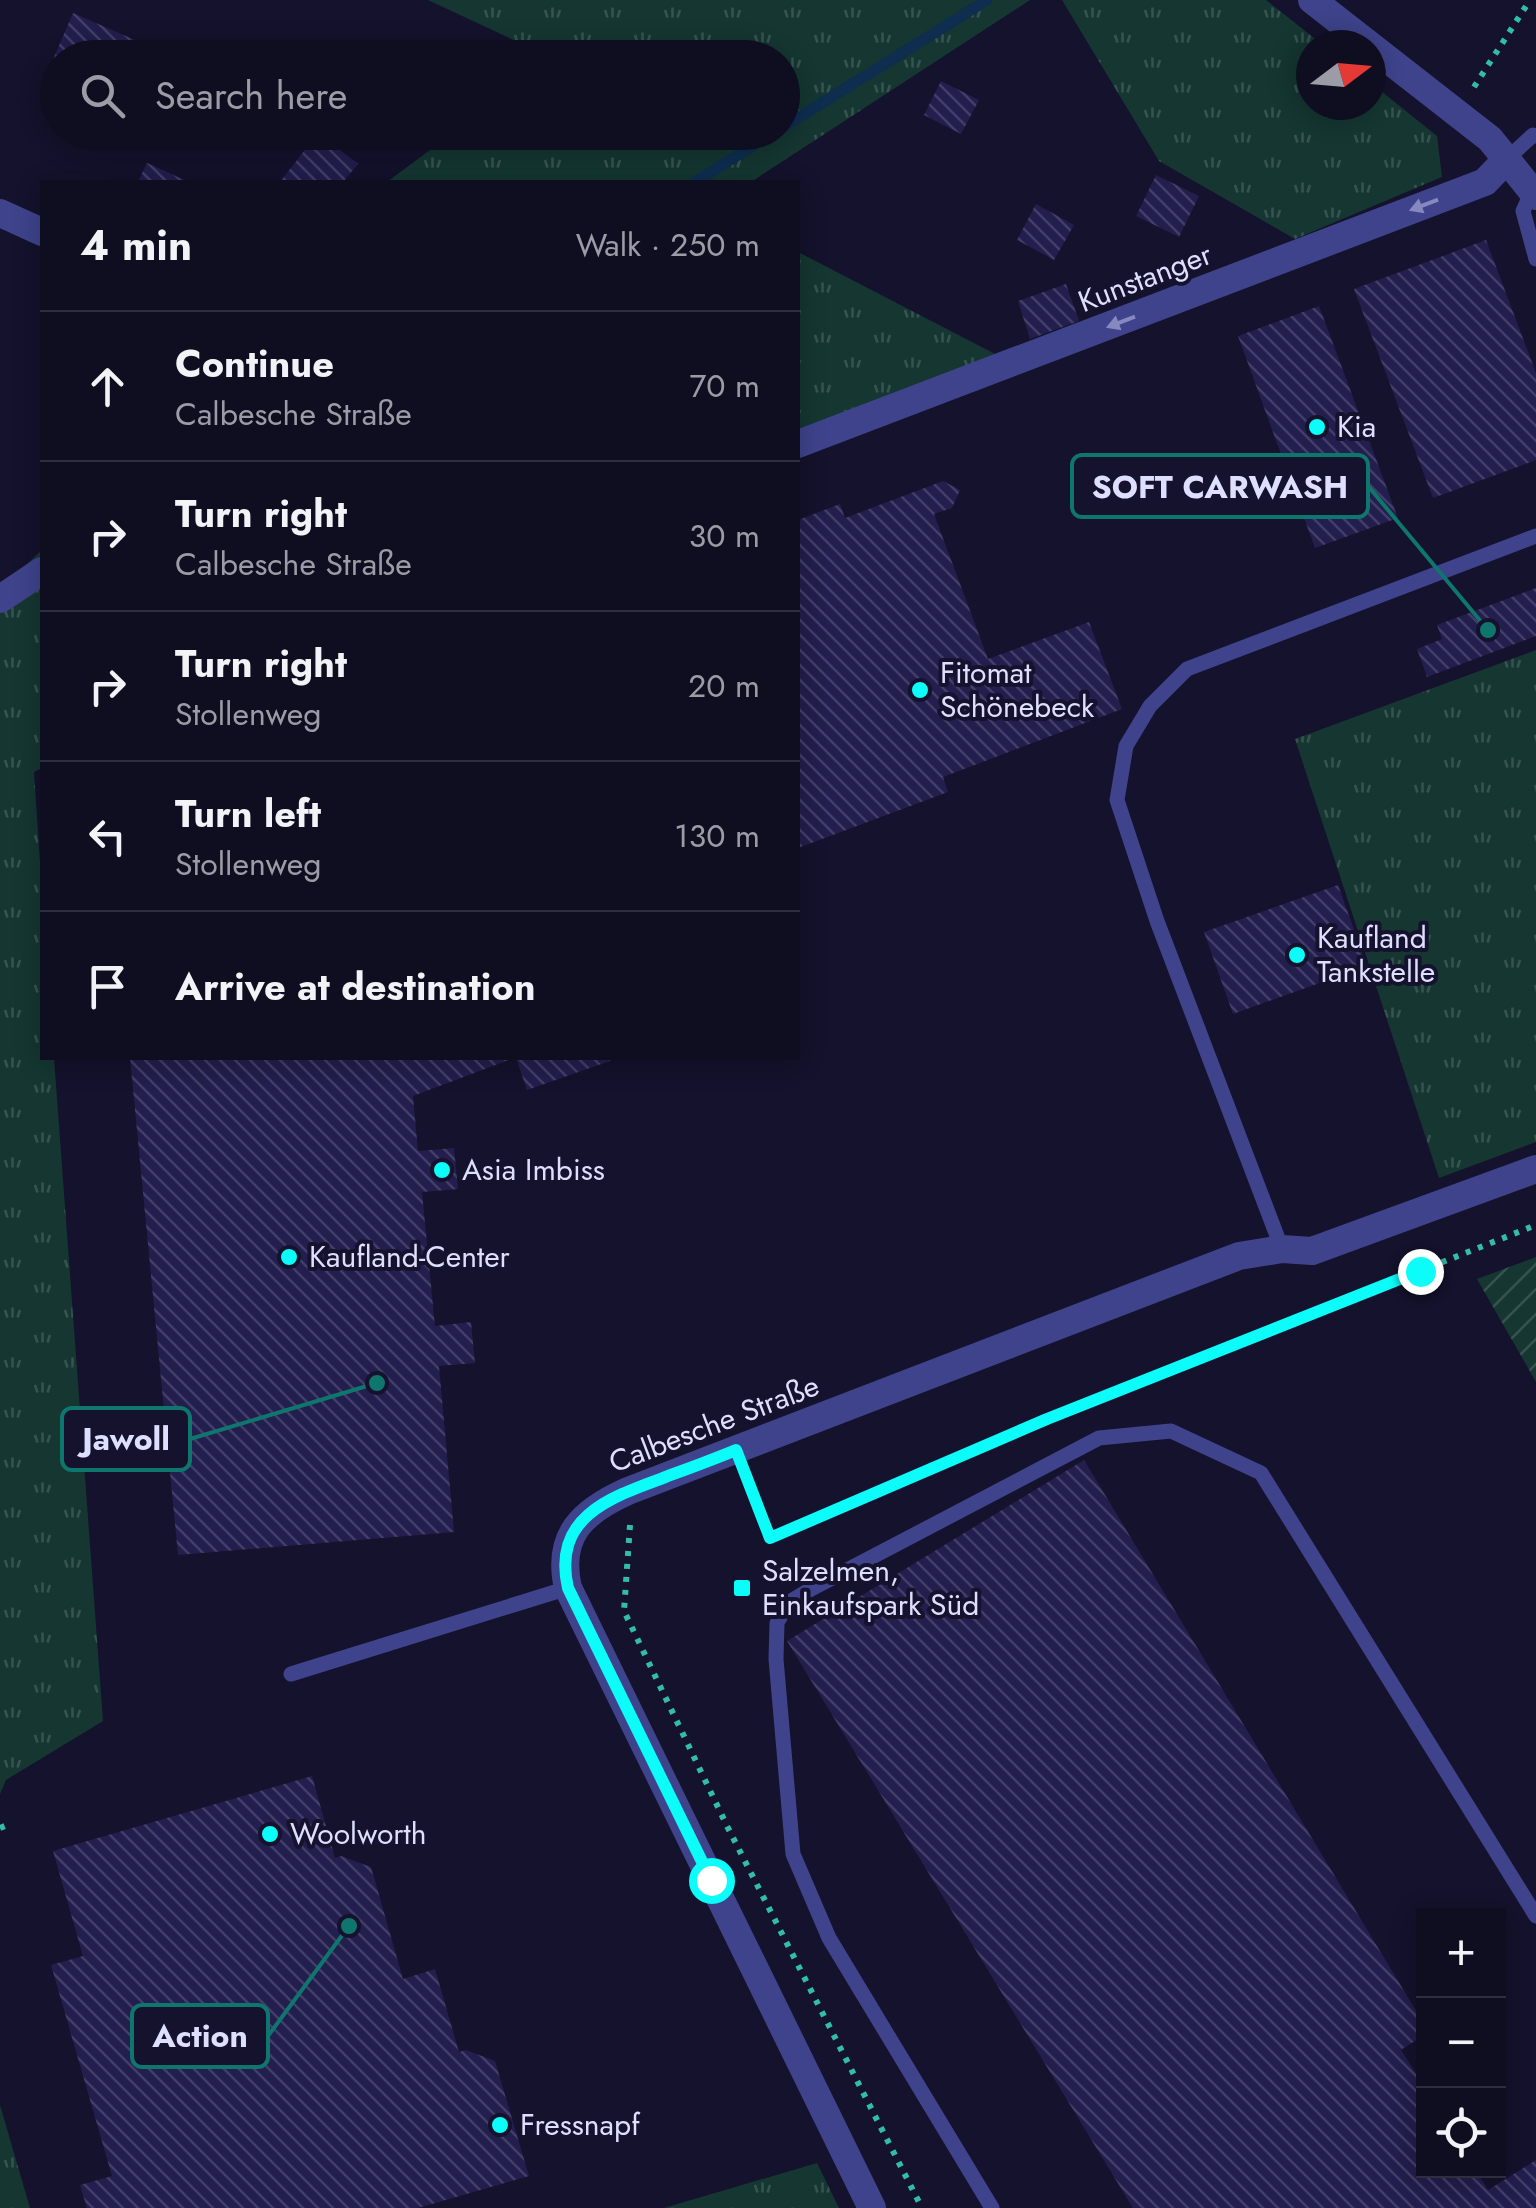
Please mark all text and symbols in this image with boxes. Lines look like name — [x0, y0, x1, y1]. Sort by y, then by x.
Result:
north arrow — [1296, 30, 1386, 120]
search box — [40, 40, 800, 150]
icon: search — [75, 68, 130, 123]
text: Search here — [155, 68, 347, 123]
one-way arrow — [1409, 198, 1439, 214]
text: 4 min — [80, 215, 192, 276]
text: Walk · 250 m — [576, 222, 760, 268]
street label: Kunstanger — [1072, 232, 1218, 323]
one-way arrow — [1106, 315, 1136, 330]
text: Continue — [175, 336, 334, 391]
icon: ahead — [80, 359, 135, 414]
text: 70 m — [689, 363, 760, 409]
text: Calbesche Straße — [175, 391, 412, 437]
place label: Kia — [1337, 405, 1376, 448]
marker: Kia — [1306, 416, 1328, 438]
callout: SOFT CARWASH — [1072, 455, 1368, 517]
text: SOFT CARWASH — [1092, 464, 1348, 510]
text: Turn right — [175, 486, 347, 541]
icon: right — [80, 509, 135, 564]
text: 30 m — [689, 513, 760, 559]
text: Calbesche Straße — [175, 541, 412, 587]
text: Turn right — [175, 636, 347, 691]
place label: Fitomat Schönebeck — [940, 651, 1095, 728]
icon: right — [80, 659, 135, 714]
text: 20 m — [688, 663, 760, 709]
marker: Fitomat Schönebeck — [909, 679, 931, 701]
text: Stollenweg — [175, 691, 322, 737]
text: Turn left — [175, 786, 321, 841]
icon: left — [80, 809, 135, 864]
text: 130 m — [674, 813, 760, 859]
text: Stollenweg — [175, 841, 322, 887]
place label: Kaufland Tankstelle — [1317, 916, 1435, 993]
marker: Kaufland Tankstelle — [1286, 944, 1308, 966]
icon: arrive — [80, 959, 135, 1014]
text: Arrive at destination — [175, 959, 536, 1014]
place label: Asia Imbiss — [462, 1148, 605, 1191]
marker: Asia Imbiss — [431, 1159, 453, 1181]
place label: Kaufland-Center — [309, 1235, 511, 1278]
marker: Kaufland-Center — [278, 1246, 300, 1268]
route end — [1398, 1249, 1444, 1295]
street label: Calbesche Straße — [603, 1364, 825, 1483]
callout: Jawoll — [62, 1408, 190, 1470]
text: Jawoll — [76, 1416, 170, 1462]
place label: Salzelmen, Einkaufspark Süd — [762, 1549, 979, 1626]
marker: Salzelmen, Einkaufspark Süd — [731, 1577, 753, 1599]
place label: Woolworth — [290, 1812, 427, 1855]
marker: Woolworth — [259, 1823, 281, 1845]
route start — [689, 1858, 735, 1904]
map controls — [1416, 1908, 1506, 2178]
button: + — [1416, 1908, 1506, 1998]
button: − — [1416, 1998, 1506, 2088]
callout: Action — [132, 2005, 268, 2067]
text: Action — [151, 2013, 248, 2059]
button: locate — [1416, 2088, 1506, 2178]
place label: Fressnapf — [520, 2103, 641, 2146]
marker: Fressnapf — [489, 2114, 511, 2136]

